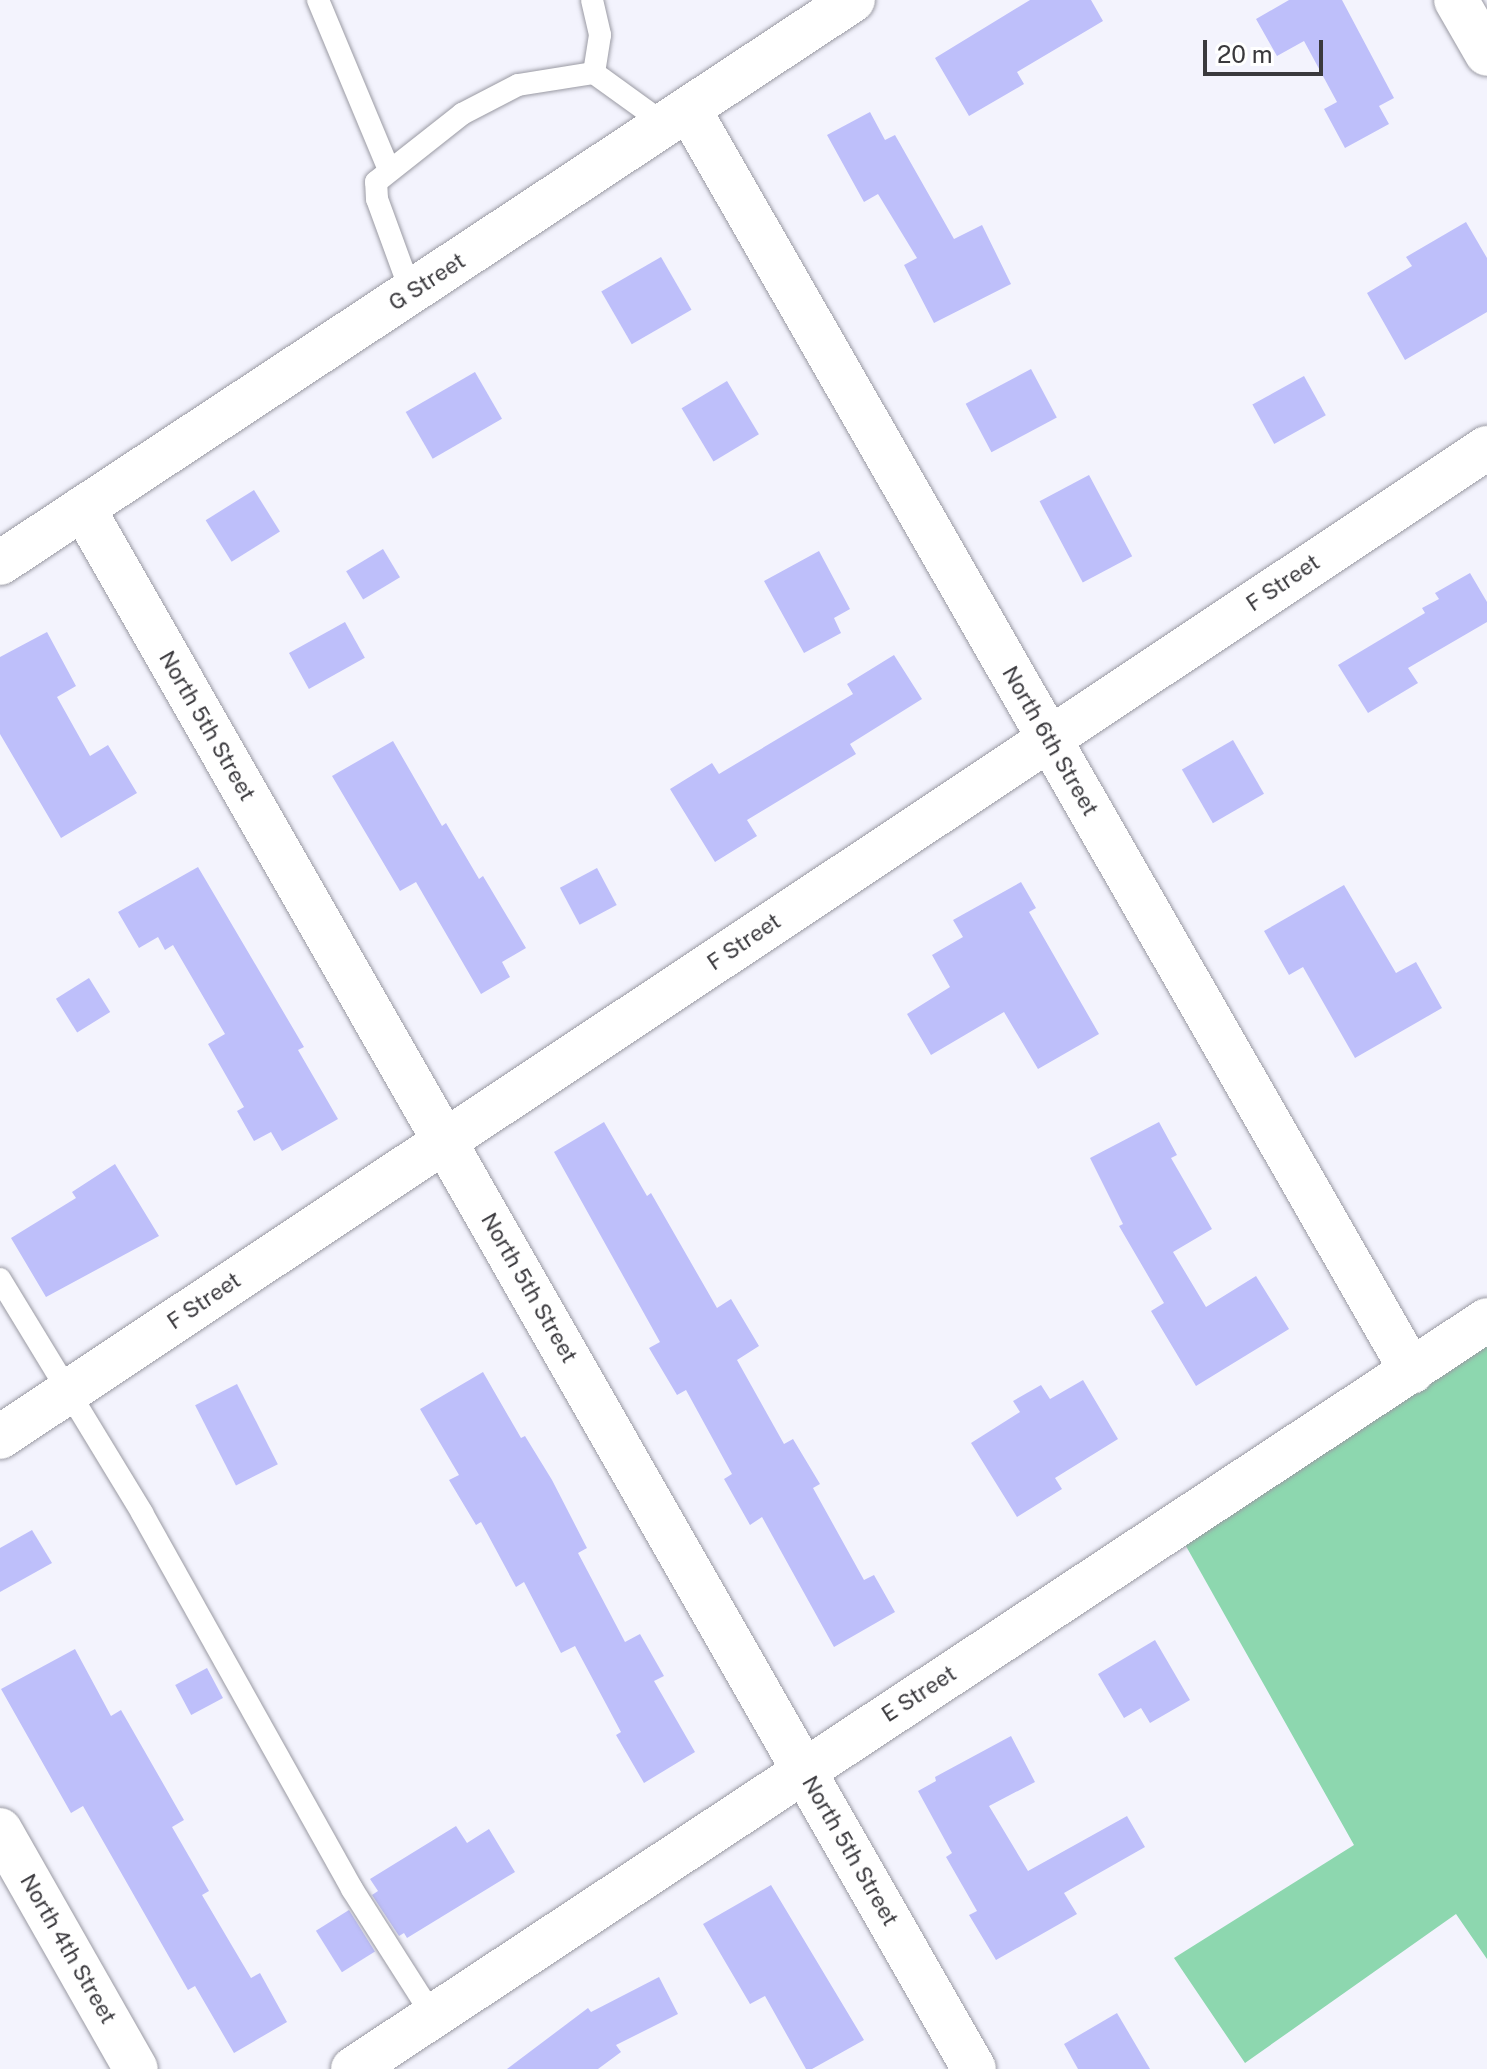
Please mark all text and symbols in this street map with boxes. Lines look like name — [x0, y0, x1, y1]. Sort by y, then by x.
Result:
scale bar — [1207, 24, 1327, 74]
text: 20 m — [1217, 40, 1273, 68]
street label: G Street — [384, 248, 470, 316]
street label: F Street — [1241, 549, 1325, 617]
street label: North 5th Street — [153, 646, 261, 806]
street label: North 6th Street — [996, 662, 1104, 820]
street label: F Street — [702, 908, 786, 976]
street label: North 5th Street — [475, 1208, 583, 1368]
street label: F Street — [162, 1267, 246, 1335]
street label: E Street — [877, 1660, 961, 1728]
street label: North 5th Street — [796, 1771, 904, 1931]
street label: North 4th Street — [14, 1869, 122, 2029]

